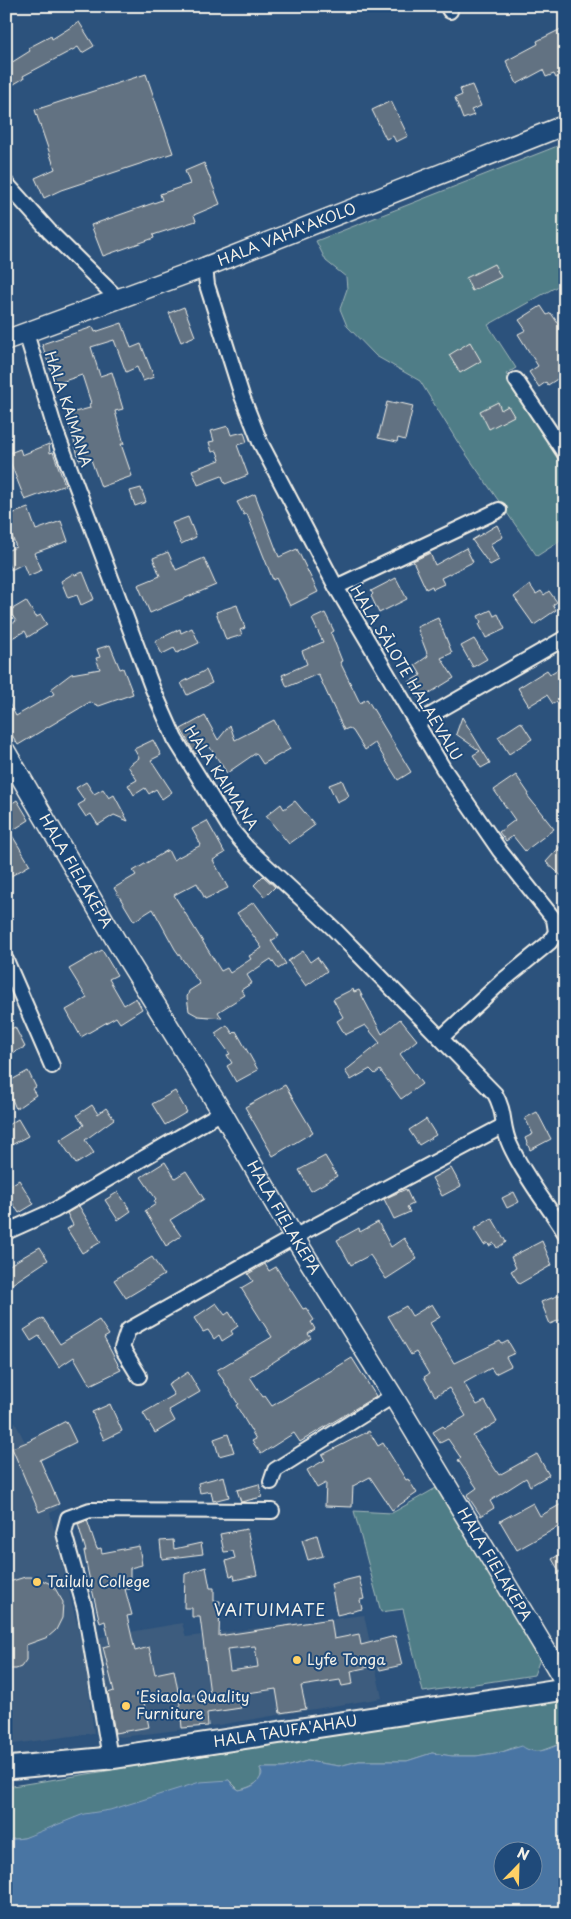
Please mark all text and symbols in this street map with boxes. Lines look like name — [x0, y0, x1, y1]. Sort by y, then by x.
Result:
street label: HALA VAHA'AKOLO — [214, 196, 359, 271]
street label: HALA KAIMANA — [40, 348, 99, 470]
street label: HALA SĀLOTE HALAEVALU — [346, 580, 469, 765]
street label: HALA KAIMANA — [180, 720, 265, 834]
street label: HALA FIELAKEPA — [34, 809, 119, 932]
street label: HALA FIELAKEPA — [242, 1156, 327, 1278]
street label: HALA FIELAKEPA — [453, 1503, 539, 1625]
place label: Tailulu College — [47, 1569, 150, 1592]
marker: Tailulu College — [31, 1576, 43, 1588]
district label: VAITUIMATE — [214, 1597, 326, 1621]
place label: Lyfe Tonga — [307, 1647, 386, 1670]
marker: Lyfe Tonga — [291, 1654, 303, 1666]
place label: 'Esiaola Quality Furniture — [136, 1684, 250, 1724]
marker: 'Esiaola Quality Furniture — [120, 1700, 132, 1712]
street label: HALA TAUFA'AHAU — [212, 1708, 359, 1752]
north arrow — [494, 1842, 544, 1892]
text: N — [514, 1842, 532, 1865]

